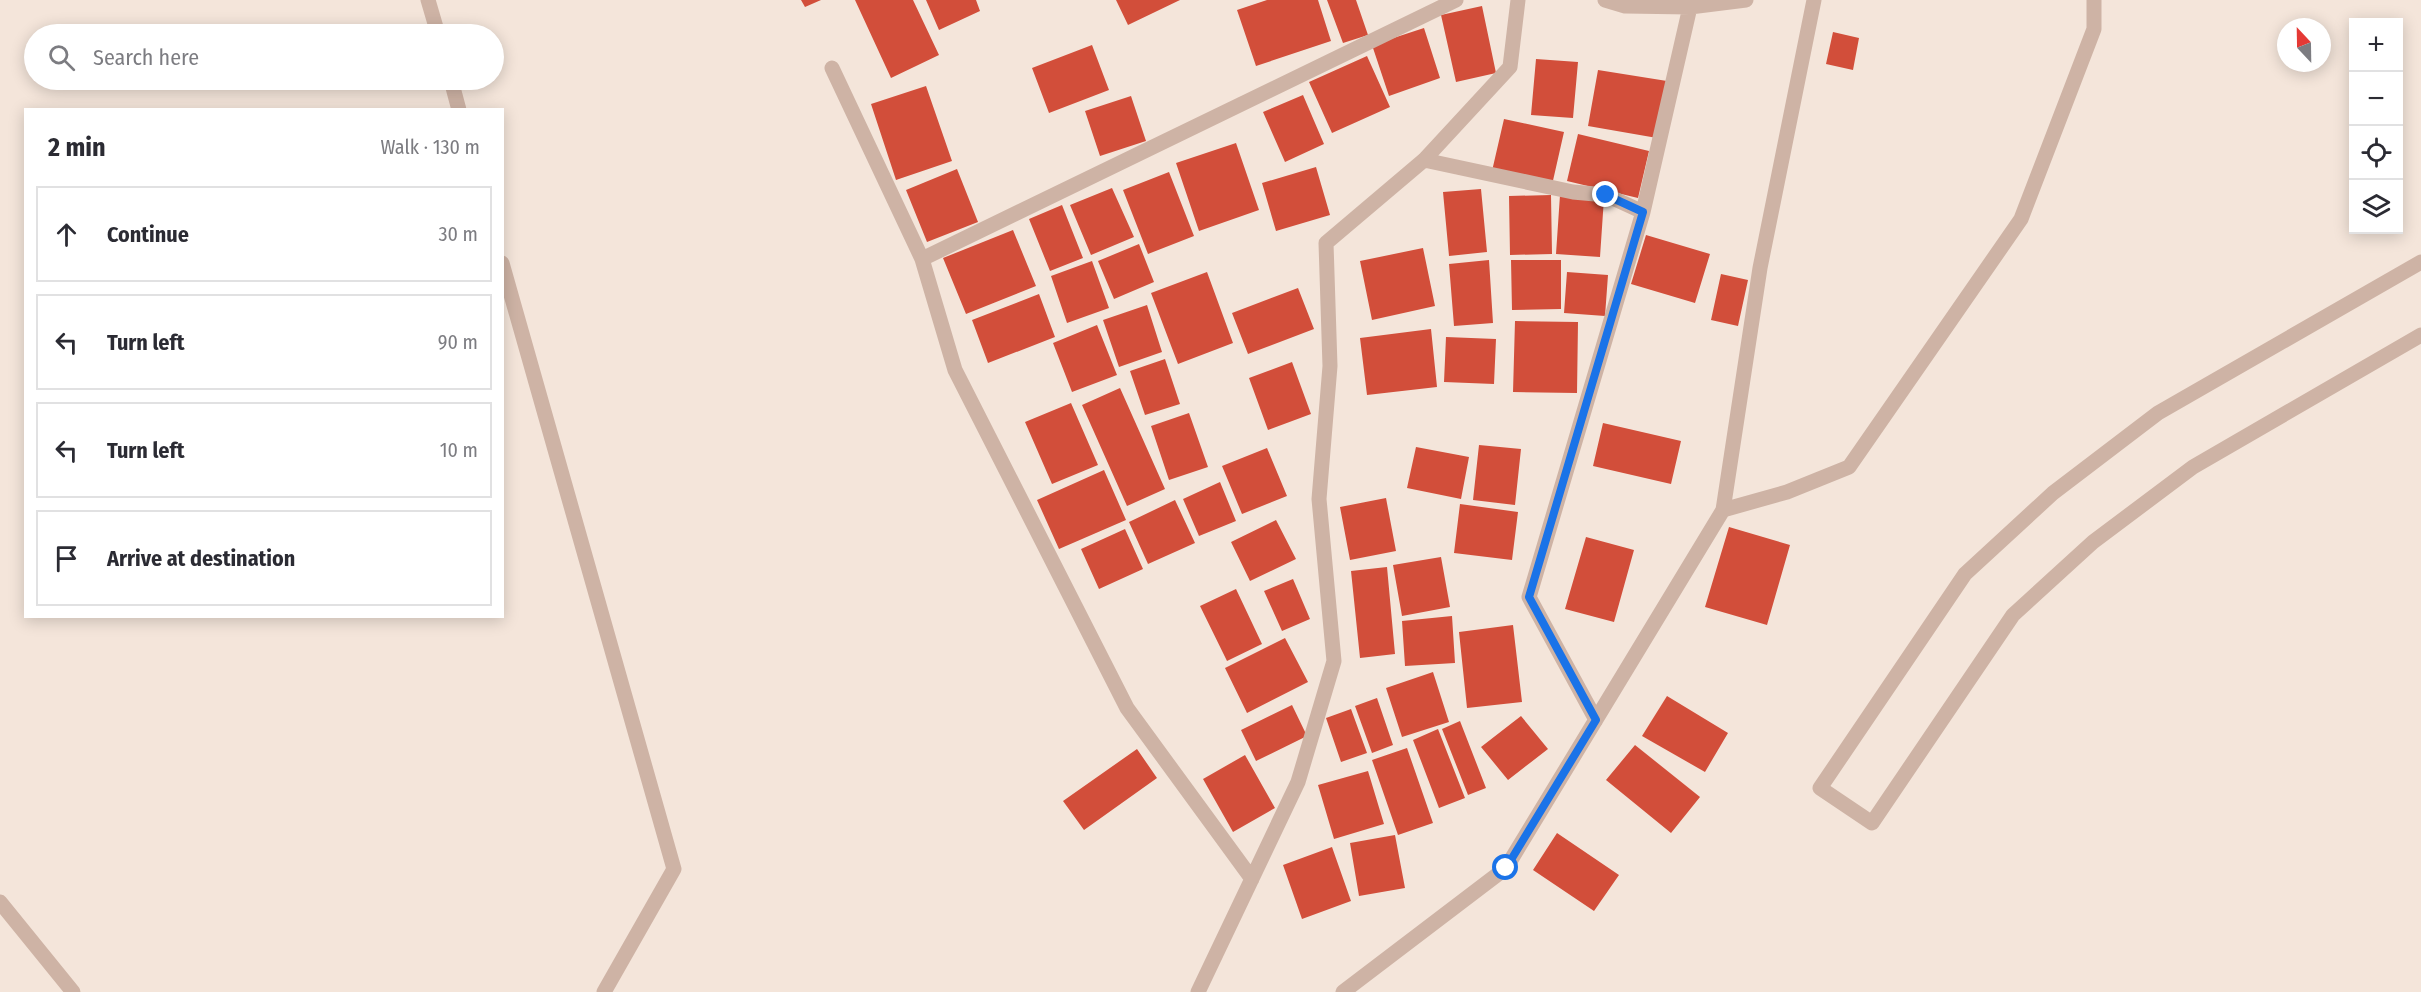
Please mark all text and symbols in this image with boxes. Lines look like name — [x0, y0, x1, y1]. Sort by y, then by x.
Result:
north arrow — [2277, 18, 2331, 72]
map controls — [2349, 18, 2403, 234]
button: + — [2349, 18, 2403, 72]
search box — [24, 24, 504, 90]
icon: search — [45, 41, 78, 74]
text: Search here — [93, 44, 199, 71]
button: − — [2349, 72, 2403, 126]
button: locate — [2349, 126, 2403, 180]
text: 2 min — [48, 132, 106, 163]
text: Walk · 130 m — [380, 135, 480, 159]
button: layers — [2349, 180, 2403, 234]
route end — [1592, 181, 1618, 207]
icon: ahead — [50, 218, 83, 251]
text: Continue — [107, 221, 189, 248]
text: 30 m — [438, 222, 478, 246]
icon: left — [50, 326, 83, 359]
text: Turn left — [107, 329, 185, 356]
text: 90 m — [438, 330, 478, 354]
icon: left — [50, 434, 83, 467]
text: Turn left — [107, 437, 185, 464]
text: 10 m — [440, 438, 478, 462]
icon: arrive — [50, 542, 83, 575]
text: Arrive at destination — [107, 545, 295, 572]
route start — [1492, 854, 1518, 880]

